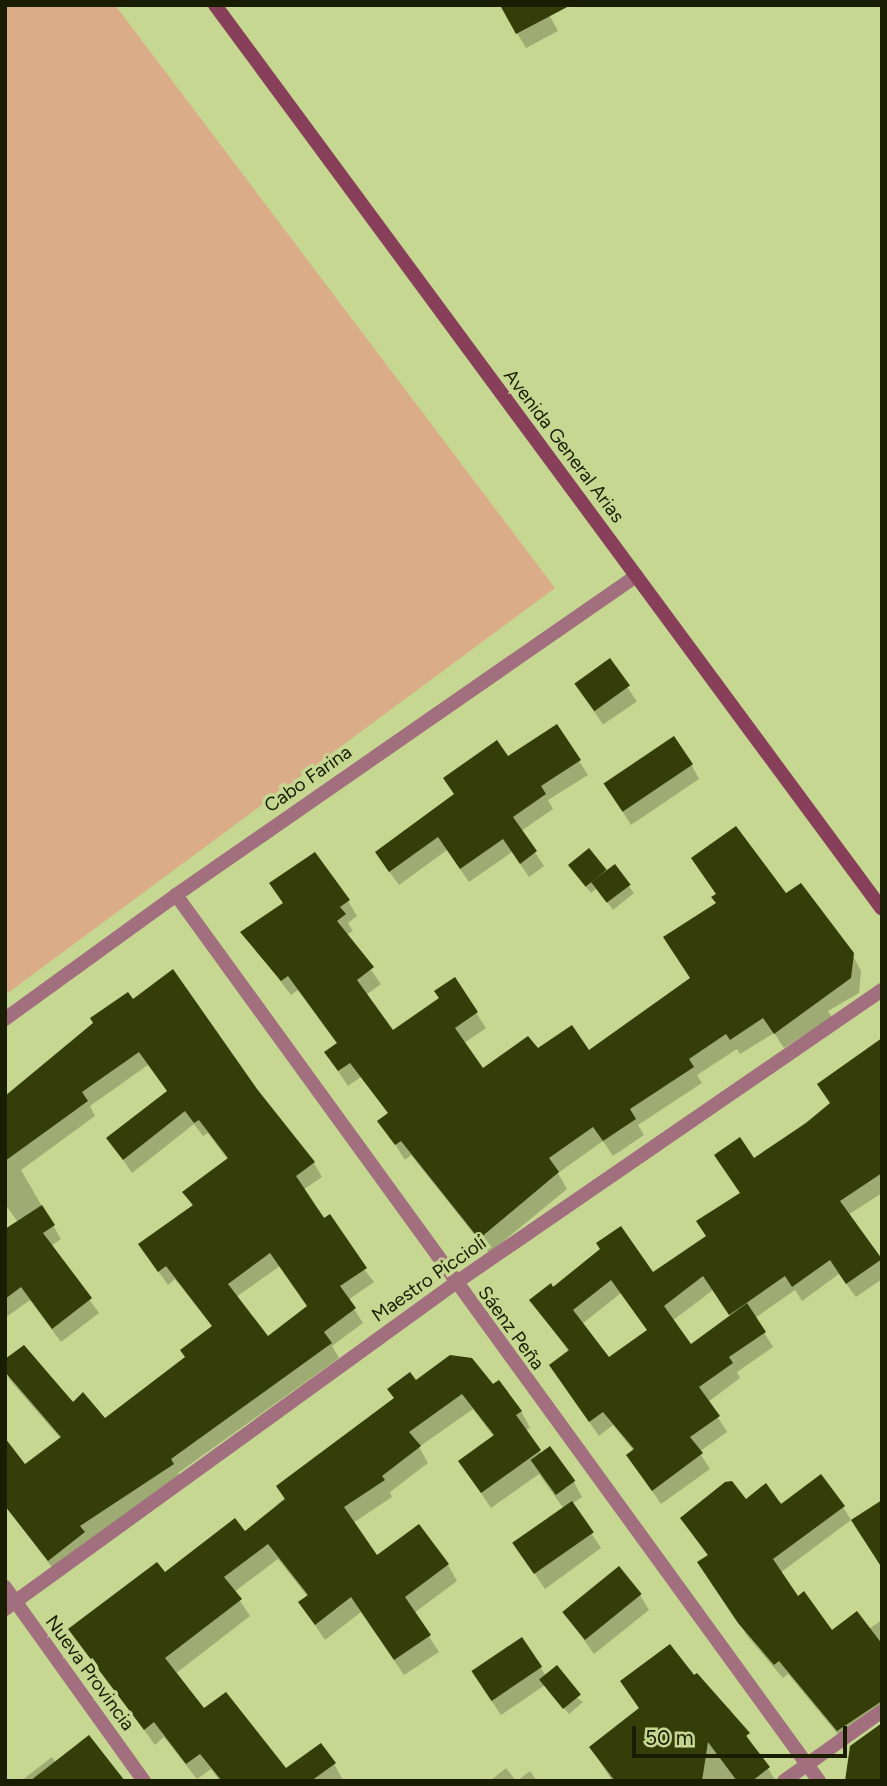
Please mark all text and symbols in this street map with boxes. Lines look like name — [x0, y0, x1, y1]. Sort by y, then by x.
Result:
street label: Avenida General Arias — [499, 365, 629, 527]
street label: Cabo Farina — [260, 741, 356, 817]
street label: Maestro Piccioli — [367, 1231, 491, 1327]
street label: Sáenz Peña — [473, 1282, 549, 1374]
street label: Nueva Provincia — [41, 1611, 139, 1735]
scale bar — [635, 1712, 850, 1756]
text: 50 m — [645, 1725, 694, 1750]

